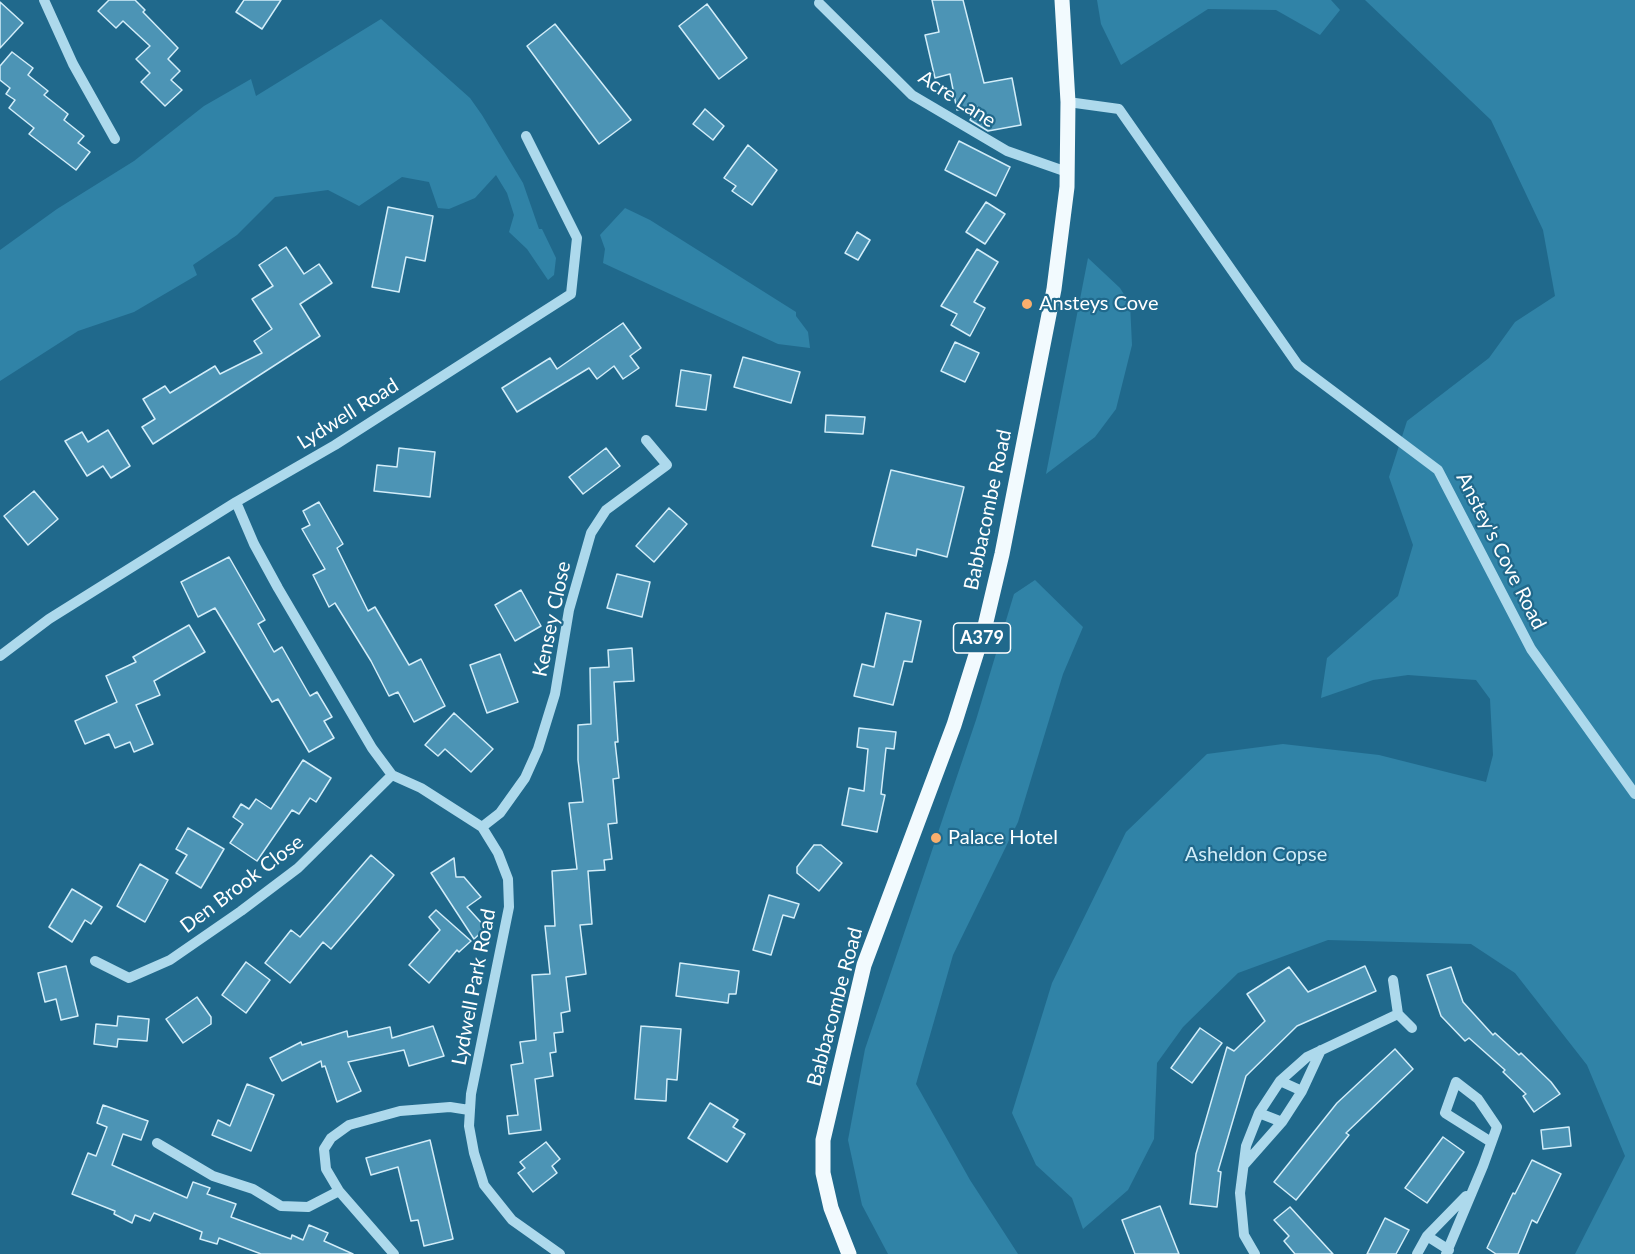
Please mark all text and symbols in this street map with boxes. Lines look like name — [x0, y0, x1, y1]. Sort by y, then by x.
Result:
street label: Acre Lane — [914, 65, 1000, 133]
place label: Ansteys Cove — [1039, 292, 1158, 316]
marker: Ansteys Cove — [1020, 297, 1034, 311]
street label: Lydwell Road — [293, 373, 403, 455]
street label: Babbacombe Road — [959, 428, 1017, 592]
street label: Anstey's Cove Road — [1451, 468, 1551, 634]
street label: Kensey Close — [528, 559, 576, 679]
road number: A379 — [954, 623, 1010, 653]
place label: Palace Hotel — [948, 826, 1058, 850]
street label: Den Brook Close — [176, 830, 308, 938]
marker: Palace Hotel — [929, 831, 943, 845]
park label: Asheldon Copse — [1185, 843, 1327, 867]
street label: Lydwell Park Road — [447, 907, 501, 1067]
street label: Babbacombe Road — [802, 925, 868, 1089]

